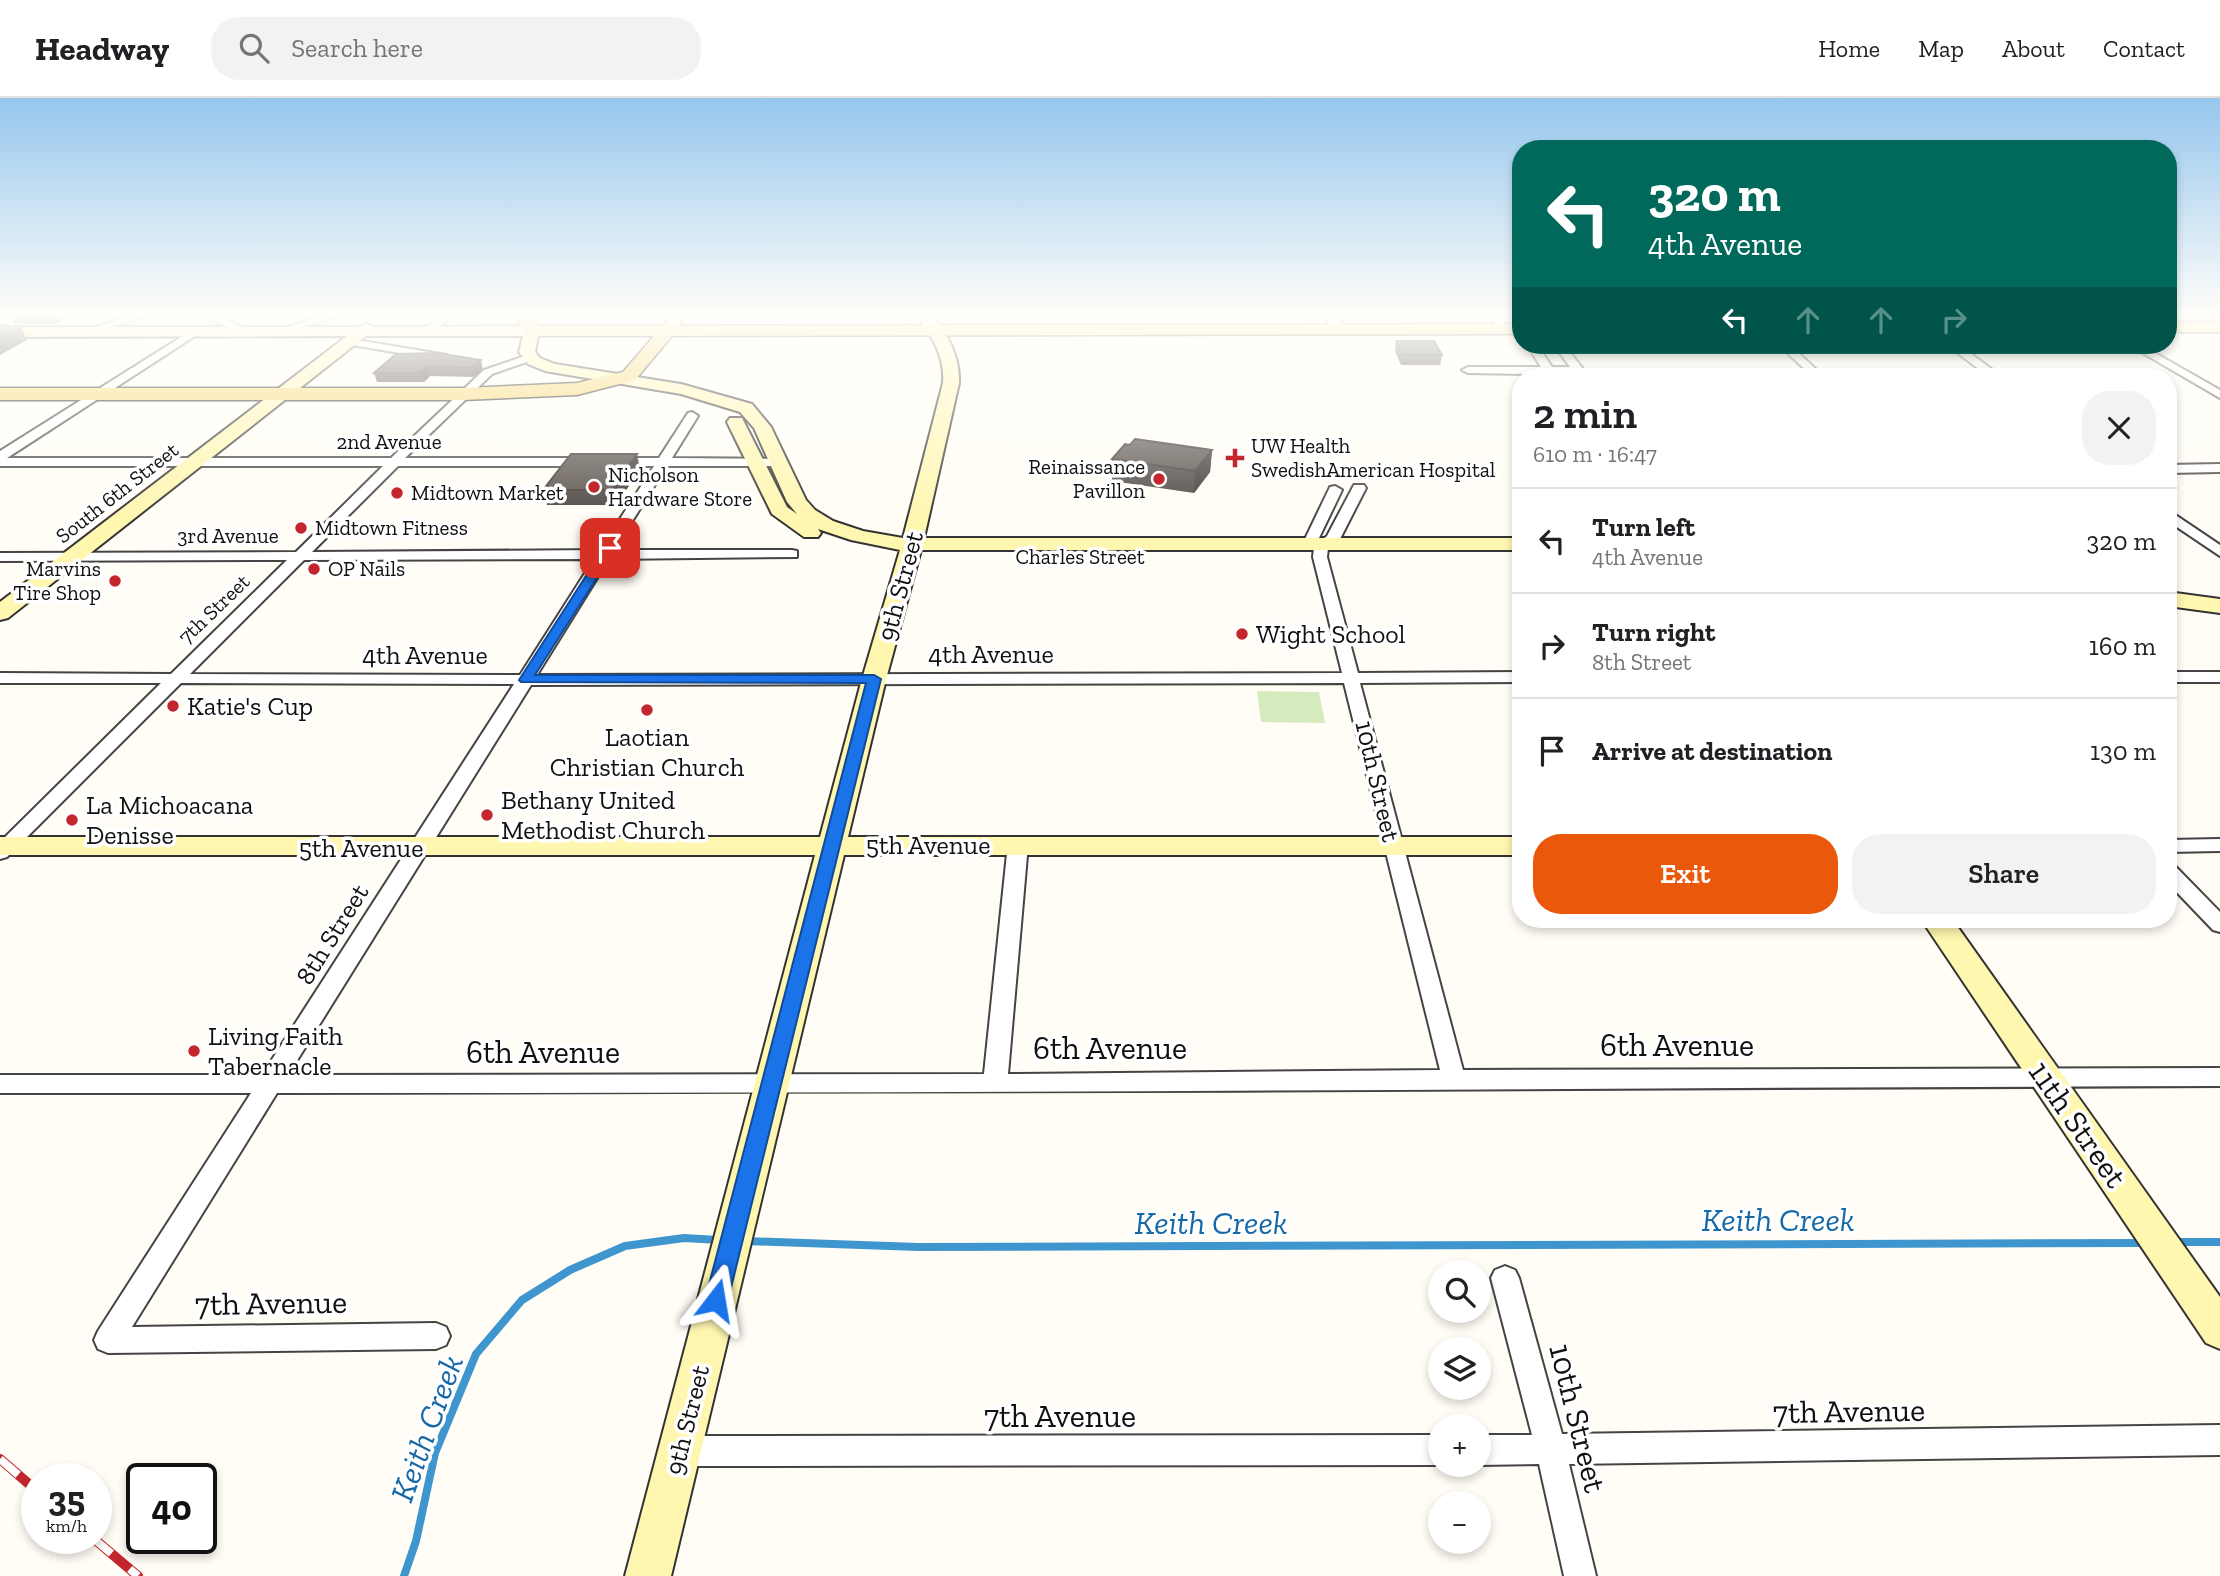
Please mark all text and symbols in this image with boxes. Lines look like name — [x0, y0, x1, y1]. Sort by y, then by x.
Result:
search box — [211, 17, 701, 80]
text: Headway — [35, 29, 169, 68]
icon: search — [235, 29, 273, 67]
text: Search here — [291, 32, 423, 64]
text: Home — [1818, 34, 1880, 63]
text: Map — [1918, 34, 1964, 63]
text: About — [2002, 34, 2065, 63]
text: Contact — [2103, 34, 2185, 63]
text: 320 m — [1648, 165, 1781, 224]
icon: left — [1533, 168, 1624, 259]
text: 4th Avenue — [1648, 225, 1802, 263]
icon: left — [1716, 301, 1754, 339]
icon: ahead — [1789, 301, 1827, 339]
icon: ahead — [1862, 301, 1900, 339]
icon: right — [1935, 301, 1973, 339]
text: 2 min — [1533, 388, 1637, 439]
button: close — [2082, 391, 2156, 465]
street label: 2nd Avenue — [336, 429, 442, 454]
place label: UW Health SwedishAmerican Hospital — [1251, 433, 1496, 482]
street label: South 6th Street — [51, 437, 183, 548]
text: 610 m · 16:47 — [1533, 440, 1657, 468]
marker: UW Health SwedishAmerican Hospital — [1225, 448, 1245, 468]
place label: Reinaissance Pavillon — [1028, 454, 1145, 503]
place label: Nicholson Hardware Store — [608, 462, 752, 511]
marker: Reinaissance Pavillon — [1151, 471, 1167, 487]
marker: Nicholson Hardware Store — [586, 479, 602, 495]
place label: Midtown Market — [411, 480, 564, 505]
marker: Midtown Market — [389, 485, 405, 501]
text: Turn left — [1592, 511, 1695, 543]
place label: Midtown Fitness — [315, 515, 468, 540]
pin — [580, 518, 640, 578]
marker: Midtown Fitness — [293, 520, 309, 536]
icon: left — [1533, 522, 1571, 560]
street label: 3rd Avenue — [177, 523, 279, 548]
text: 320 m — [2087, 525, 2156, 557]
street label: 9th Street — [870, 527, 930, 644]
icon: arrive — [591, 529, 629, 567]
text: 4th Avenue — [1592, 543, 1703, 571]
street label: Charles Street — [1016, 544, 1145, 569]
place label: Marvins Tire Shop — [13, 556, 101, 605]
place label: OP Nails — [328, 556, 405, 581]
marker: OP Nails — [306, 561, 322, 577]
street label: 7th Street — [173, 568, 255, 649]
marker: Marvins Tire Shop — [107, 573, 123, 589]
text: Turn right — [1592, 616, 1715, 648]
place label: Wight School — [1256, 618, 1406, 650]
marker: Wight School — [1234, 626, 1250, 642]
icon: right — [1533, 627, 1571, 665]
text: 160 m — [2089, 630, 2156, 662]
street label: 4th Avenue — [928, 638, 1054, 670]
street label: 4th Avenue — [362, 639, 488, 671]
text: 8th Street — [1592, 648, 1691, 676]
place label: Katie's Cup — [187, 690, 313, 722]
marker: Katie's Cup — [165, 698, 181, 714]
marker: Laotian Christian Church — [639, 702, 655, 718]
street label: 10th Street — [1349, 717, 1408, 845]
place label: Laotian Christian Church — [550, 721, 745, 783]
icon: arrive — [1533, 732, 1571, 770]
text: Arrive at destination — [1592, 735, 1832, 767]
text: 130 m — [2090, 735, 2156, 767]
place label: Bethany United Methodist Church — [501, 784, 705, 846]
place label: La Michoacana Denisse — [86, 789, 254, 851]
marker: Bethany United Methodist Church — [479, 807, 495, 823]
marker: La Michoacana Denisse — [64, 812, 80, 828]
street label: 5th Avenue — [866, 829, 990, 861]
street label: 5th Avenue — [299, 832, 423, 864]
button: Exit — [1533, 834, 1838, 914]
button: Share — [1852, 834, 2156, 914]
street label: 8th Street — [289, 878, 376, 990]
place label: Living Faith Tabernacle — [208, 1020, 343, 1082]
street label: 6th Avenue — [1600, 1026, 1754, 1064]
street label: 6th Avenue — [1033, 1029, 1187, 1067]
street label: 6th Avenue — [466, 1033, 620, 1071]
marker: Living Faith Tabernacle — [186, 1043, 202, 1059]
street label: 11th Street — [2021, 1053, 2135, 1195]
water label: Keith Creek — [1701, 1200, 1855, 1239]
water label: Keith Creek — [1134, 1203, 1288, 1242]
map controls — [1428, 1260, 1491, 1554]
button: search — [1428, 1260, 1491, 1323]
position arrow — [679, 1263, 753, 1337]
street label: 7th Avenue — [195, 1283, 347, 1323]
button: layers — [1428, 1337, 1491, 1400]
street label: 10th Street — [1541, 1340, 1615, 1496]
water label: Keith Creek — [382, 1350, 471, 1507]
street label: 9th Street — [658, 1361, 716, 1478]
street label: 7th Avenue — [1773, 1391, 1925, 1431]
street label: 7th Avenue — [984, 1397, 1136, 1435]
button: + — [1428, 1414, 1491, 1477]
speed limit sign: 40 — [126, 1463, 217, 1554]
text: 35 — [48, 1478, 85, 1520]
button: − — [1428, 1491, 1491, 1554]
text: km/h — [46, 1515, 87, 1537]

